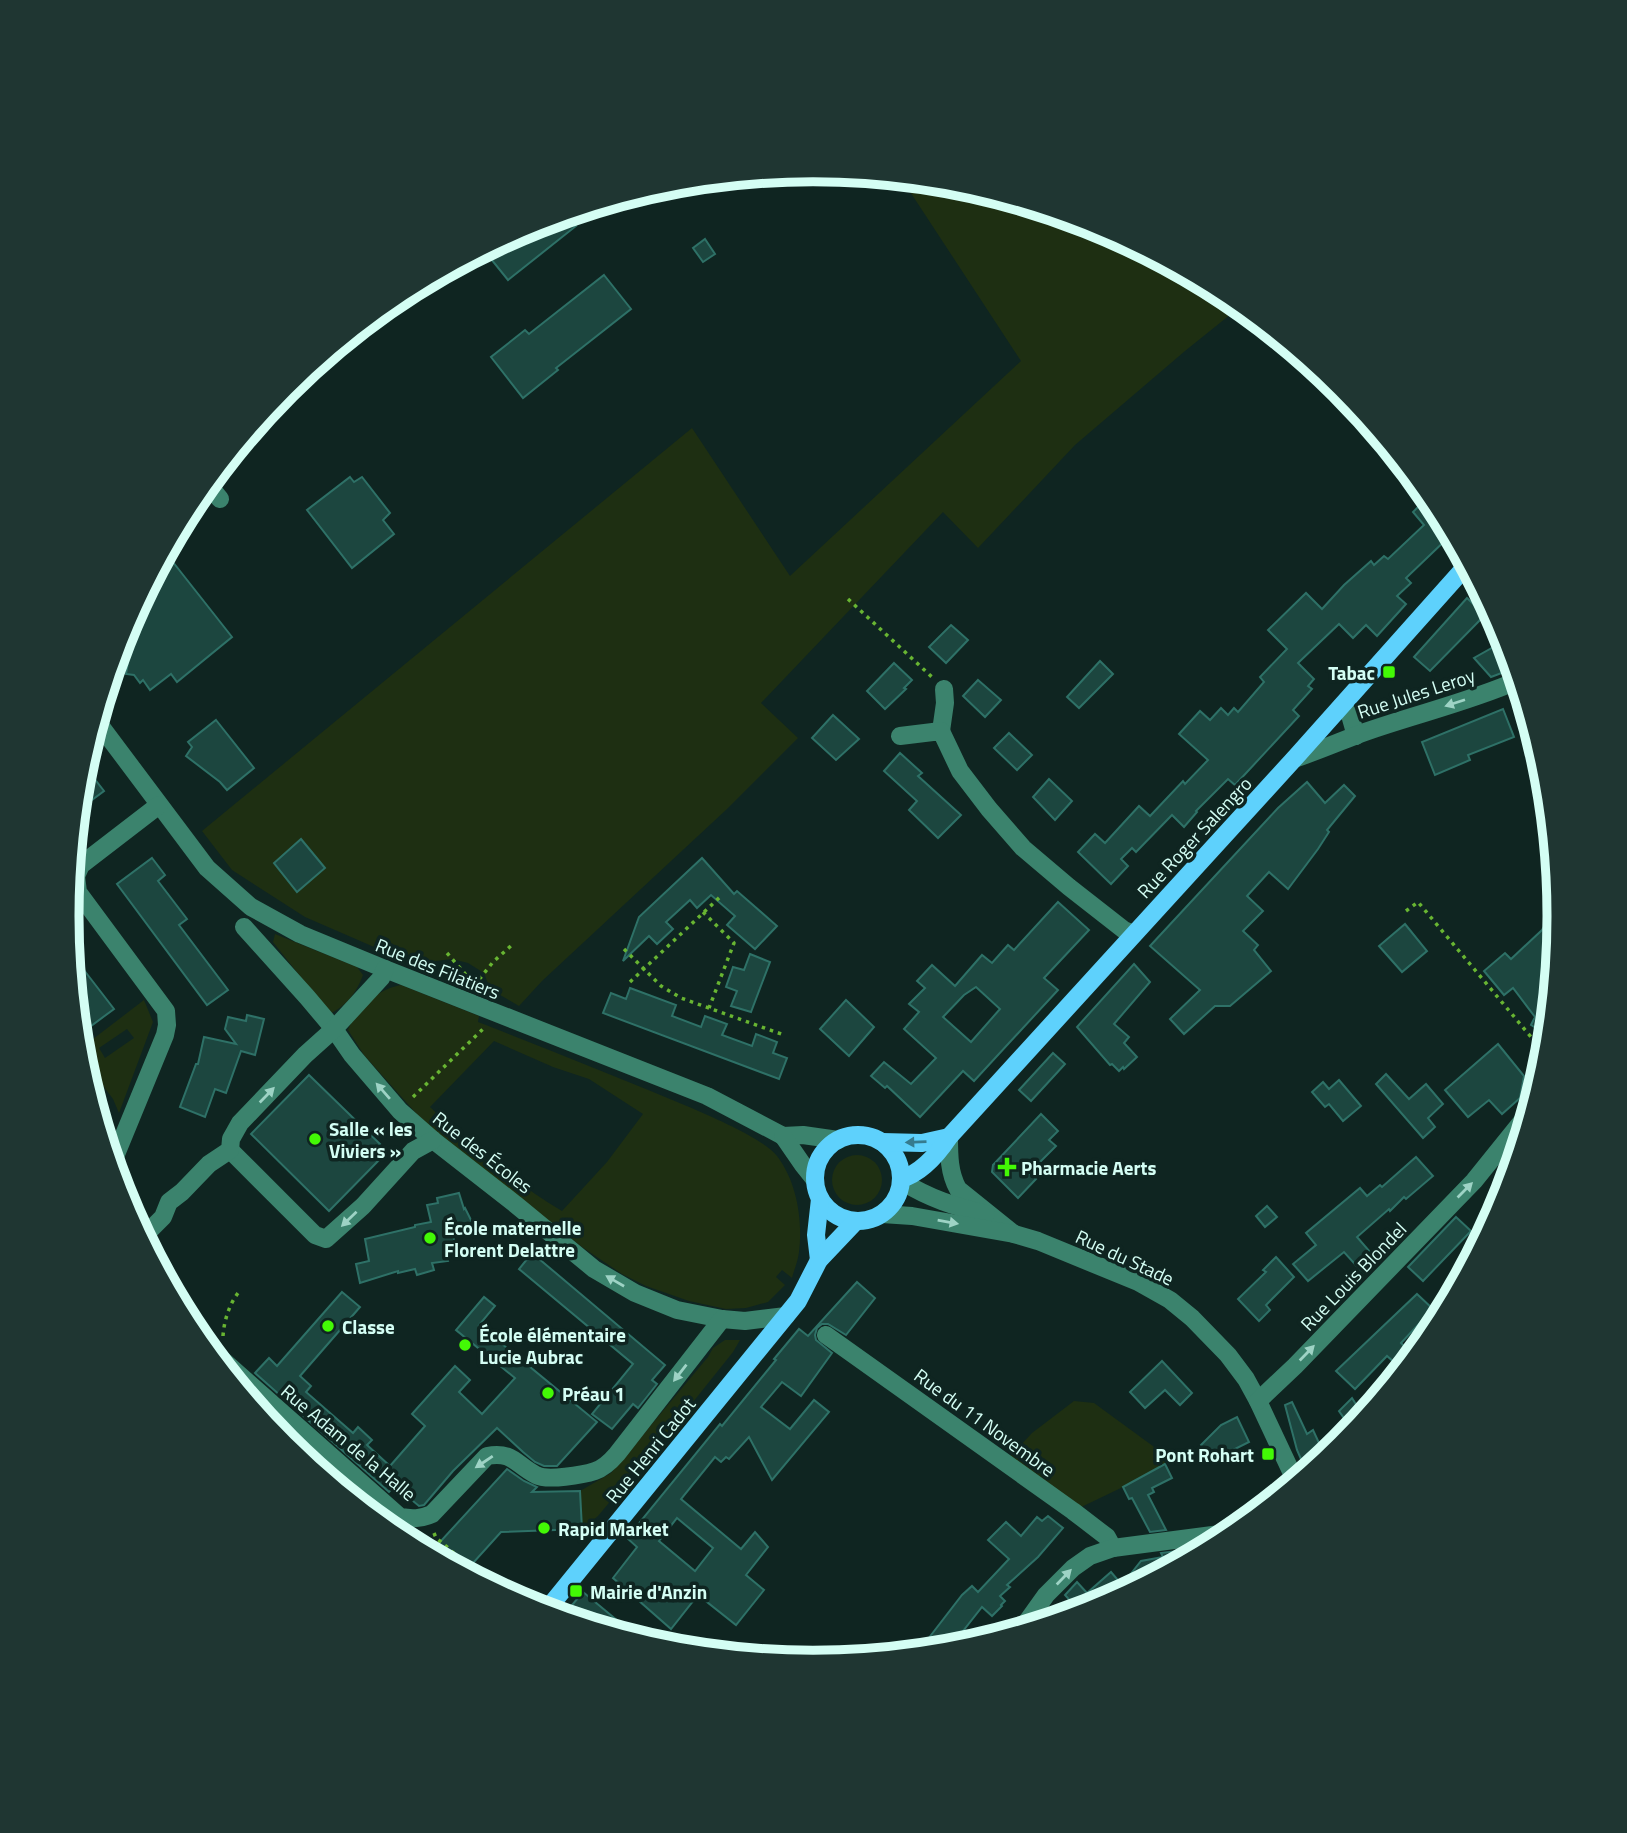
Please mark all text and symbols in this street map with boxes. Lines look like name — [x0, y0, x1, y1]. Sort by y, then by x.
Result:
place label: Tabac — [1328, 658, 1375, 687]
street label: Rue Jules Leroy — [1353, 660, 1479, 726]
marker: Tabac — [1381, 664, 1397, 680]
one-way arrow — [1444, 699, 1465, 709]
street label: Rue Roger Salengro — [1130, 770, 1258, 904]
street label: Rue des Filatiers — [371, 930, 505, 1006]
one-way arrow — [375, 1082, 391, 1100]
one-way arrow — [259, 1087, 275, 1104]
street label: Rue des Écoles — [427, 1104, 539, 1200]
place label: Salle « les Viviers » — [329, 1114, 413, 1165]
marker: Salle « les Viviers » — [307, 1131, 323, 1147]
one-way arrow — [904, 1137, 926, 1148]
place label: Pharmacie Aerts — [1021, 1153, 1156, 1182]
marker: Pharmacie Aerts — [999, 1159, 1015, 1175]
one-way arrow — [1457, 1182, 1473, 1199]
one-way arrow — [341, 1211, 358, 1227]
place label: École maternelle Florent Delattre — [444, 1213, 582, 1264]
street label: Rue Louis Blondel — [1293, 1215, 1413, 1337]
one-way arrow — [937, 1217, 959, 1228]
street label: Rue du Stade — [1071, 1222, 1179, 1292]
marker: École maternelle Florent Delattre — [422, 1230, 438, 1246]
one-way arrow — [605, 1275, 624, 1288]
place label: Classe — [342, 1312, 395, 1341]
marker: Classe — [320, 1318, 336, 1334]
place label: École élémentaire Lucie Aubrac — [479, 1320, 626, 1371]
marker: École élémentaire Lucie Aubrac — [457, 1337, 473, 1353]
one-way arrow — [1299, 1345, 1315, 1362]
street label: Rue du 11 Novembre — [908, 1361, 1062, 1483]
one-way arrow — [673, 1364, 688, 1382]
street label: Rue Adam de la Halle — [275, 1377, 423, 1507]
place label: Préau 1 — [562, 1379, 625, 1408]
marker: Préau 1 — [540, 1385, 556, 1401]
street label: Rue Henri Cadot — [598, 1390, 702, 1509]
place label: Pont Rohart — [1155, 1440, 1254, 1469]
marker: Pont Rohart — [1260, 1446, 1276, 1462]
one-way arrow — [474, 1455, 494, 1468]
place label: Rapid Market — [558, 1514, 669, 1543]
marker: Rapid Market — [536, 1520, 552, 1536]
one-way arrow — [1055, 1569, 1071, 1586]
place label: Mairie d'Anzin — [590, 1577, 707, 1606]
marker: Mairie d'Anzin — [568, 1583, 584, 1599]

